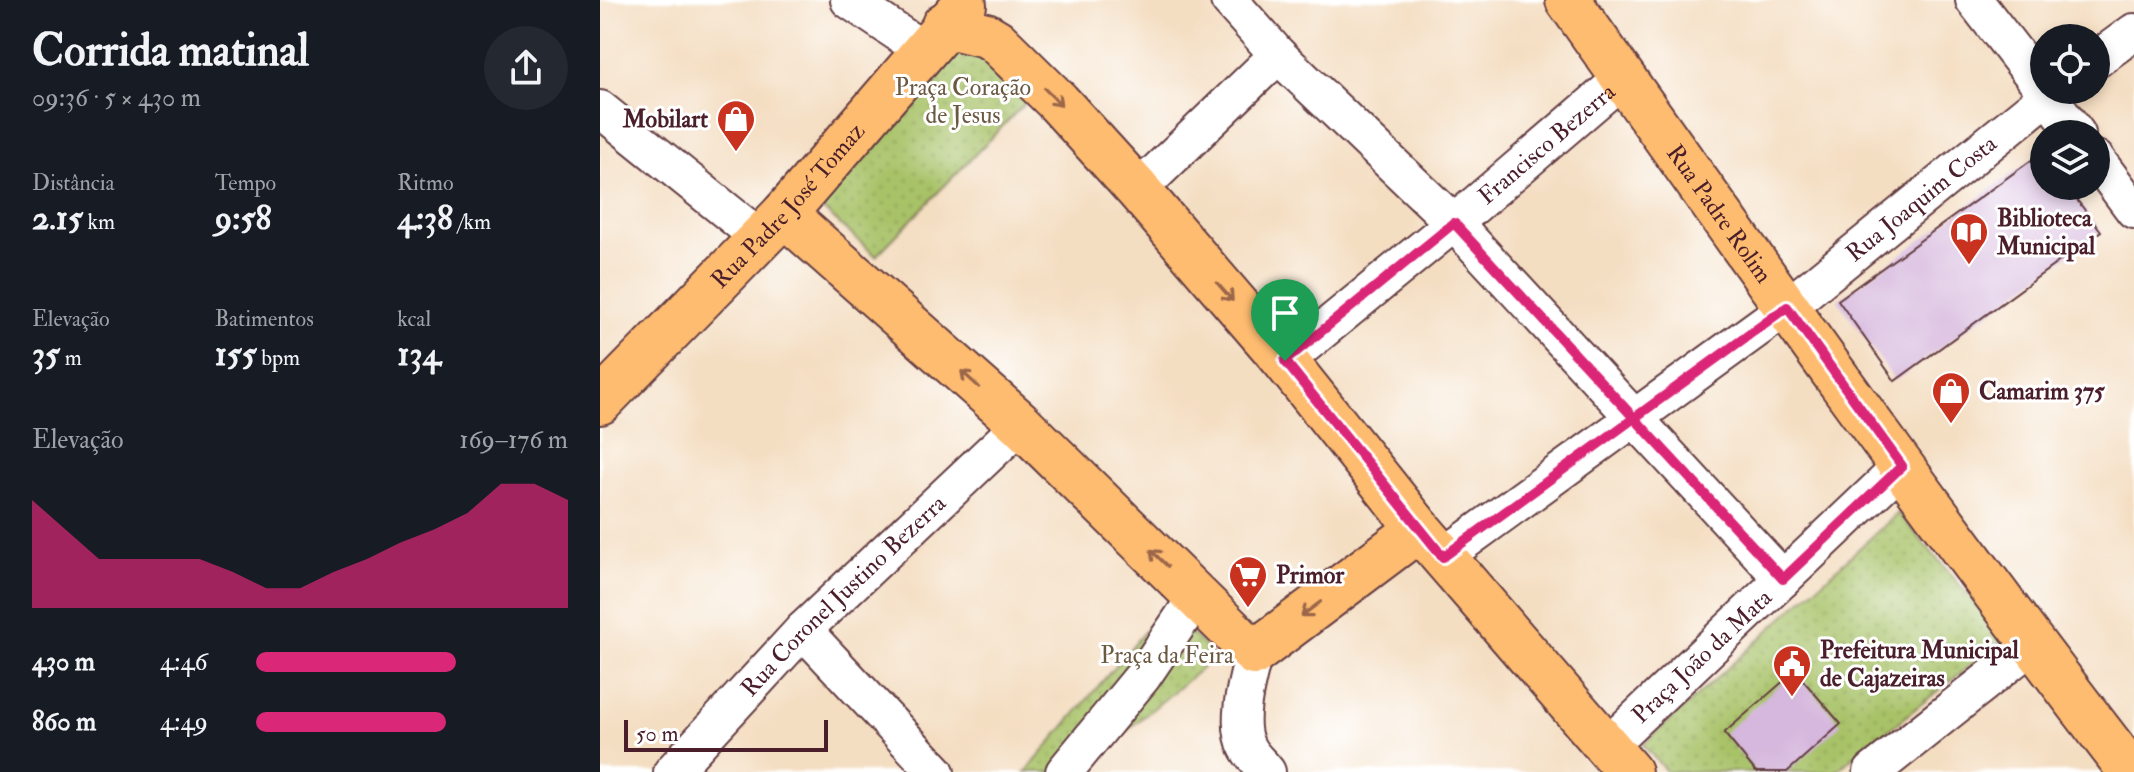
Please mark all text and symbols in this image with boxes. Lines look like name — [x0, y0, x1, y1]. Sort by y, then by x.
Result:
text: Corrida matinal — [32, 24, 309, 79]
map controls — [2030, 24, 2110, 200]
button: locate — [2030, 24, 2110, 104]
button: share — [484, 26, 568, 110]
park label: Praça Coração de Jesus — [895, 72, 1031, 131]
street label: Francisco Bezerra — [1472, 76, 1623, 212]
text: 09:36 · 5 × 430 m — [32, 82, 201, 114]
one-way arrow — [1043, 87, 1062, 106]
shop icon: Mobilart — [715, 98, 757, 153]
place label: Mobilart — [622, 104, 708, 135]
street label: Rua Padre José Tomaz — [705, 116, 872, 295]
button: layers — [2030, 120, 2110, 200]
street label: Rua Joaquim Costa — [1840, 128, 2004, 269]
street label: Rua Padre Rolim — [1659, 139, 1779, 290]
text: Distância — [32, 169, 115, 197]
text: Tempo — [215, 169, 276, 197]
text: Ritmo — [397, 169, 454, 197]
text: 2.15 — [32, 197, 83, 240]
text: 9:58 — [215, 197, 271, 240]
text: 4:38 — [397, 197, 453, 240]
place label: Biblioteca Municipal — [1996, 203, 2096, 262]
text: km — [83, 208, 115, 236]
text: /km — [453, 208, 491, 236]
library icon: Biblioteca Municipal — [1948, 211, 1990, 266]
pin — [1251, 279, 1319, 361]
one-way arrow — [1216, 281, 1234, 301]
icon: arrive — [1263, 291, 1307, 335]
text: Elevação — [32, 305, 110, 333]
text: Batimentos — [215, 305, 314, 333]
text: kcal — [397, 305, 431, 333]
text: 35 — [32, 333, 60, 376]
text: 155 — [215, 333, 257, 376]
text: 134 — [397, 333, 441, 376]
text: m — [60, 344, 82, 372]
text: bpm — [257, 344, 300, 372]
one-way arrow — [961, 370, 981, 388]
shop icon: Camarim 375 — [1930, 370, 1972, 425]
place label: Camarim 375 — [1979, 376, 2105, 407]
text: Elevação — [32, 424, 124, 456]
text: 169–176 m — [459, 424, 568, 456]
street label: Rua Coronel Justino Bezerra — [734, 487, 953, 703]
one-way arrow — [1150, 549, 1169, 568]
supermarket icon: Primor — [1227, 554, 1269, 609]
place label: Primor — [1276, 560, 1345, 591]
street label: Praça João da Mata — [1625, 582, 1780, 730]
one-way arrow — [1301, 601, 1323, 618]
place label: Prefeitura Municipal de Cajazeiras — [1820, 635, 2020, 694]
park label: Praça da Feira — [1100, 640, 1235, 671]
public building icon: Prefeitura Municipal de Cajazeiras — [1771, 643, 1813, 698]
text: 430 m — [32, 646, 95, 678]
text: 4:46 — [160, 646, 208, 678]
text: 860 m — [32, 706, 96, 738]
text: 4:49 — [160, 706, 208, 738]
scale bar — [624, 716, 828, 752]
text: 50 m — [636, 720, 678, 748]

